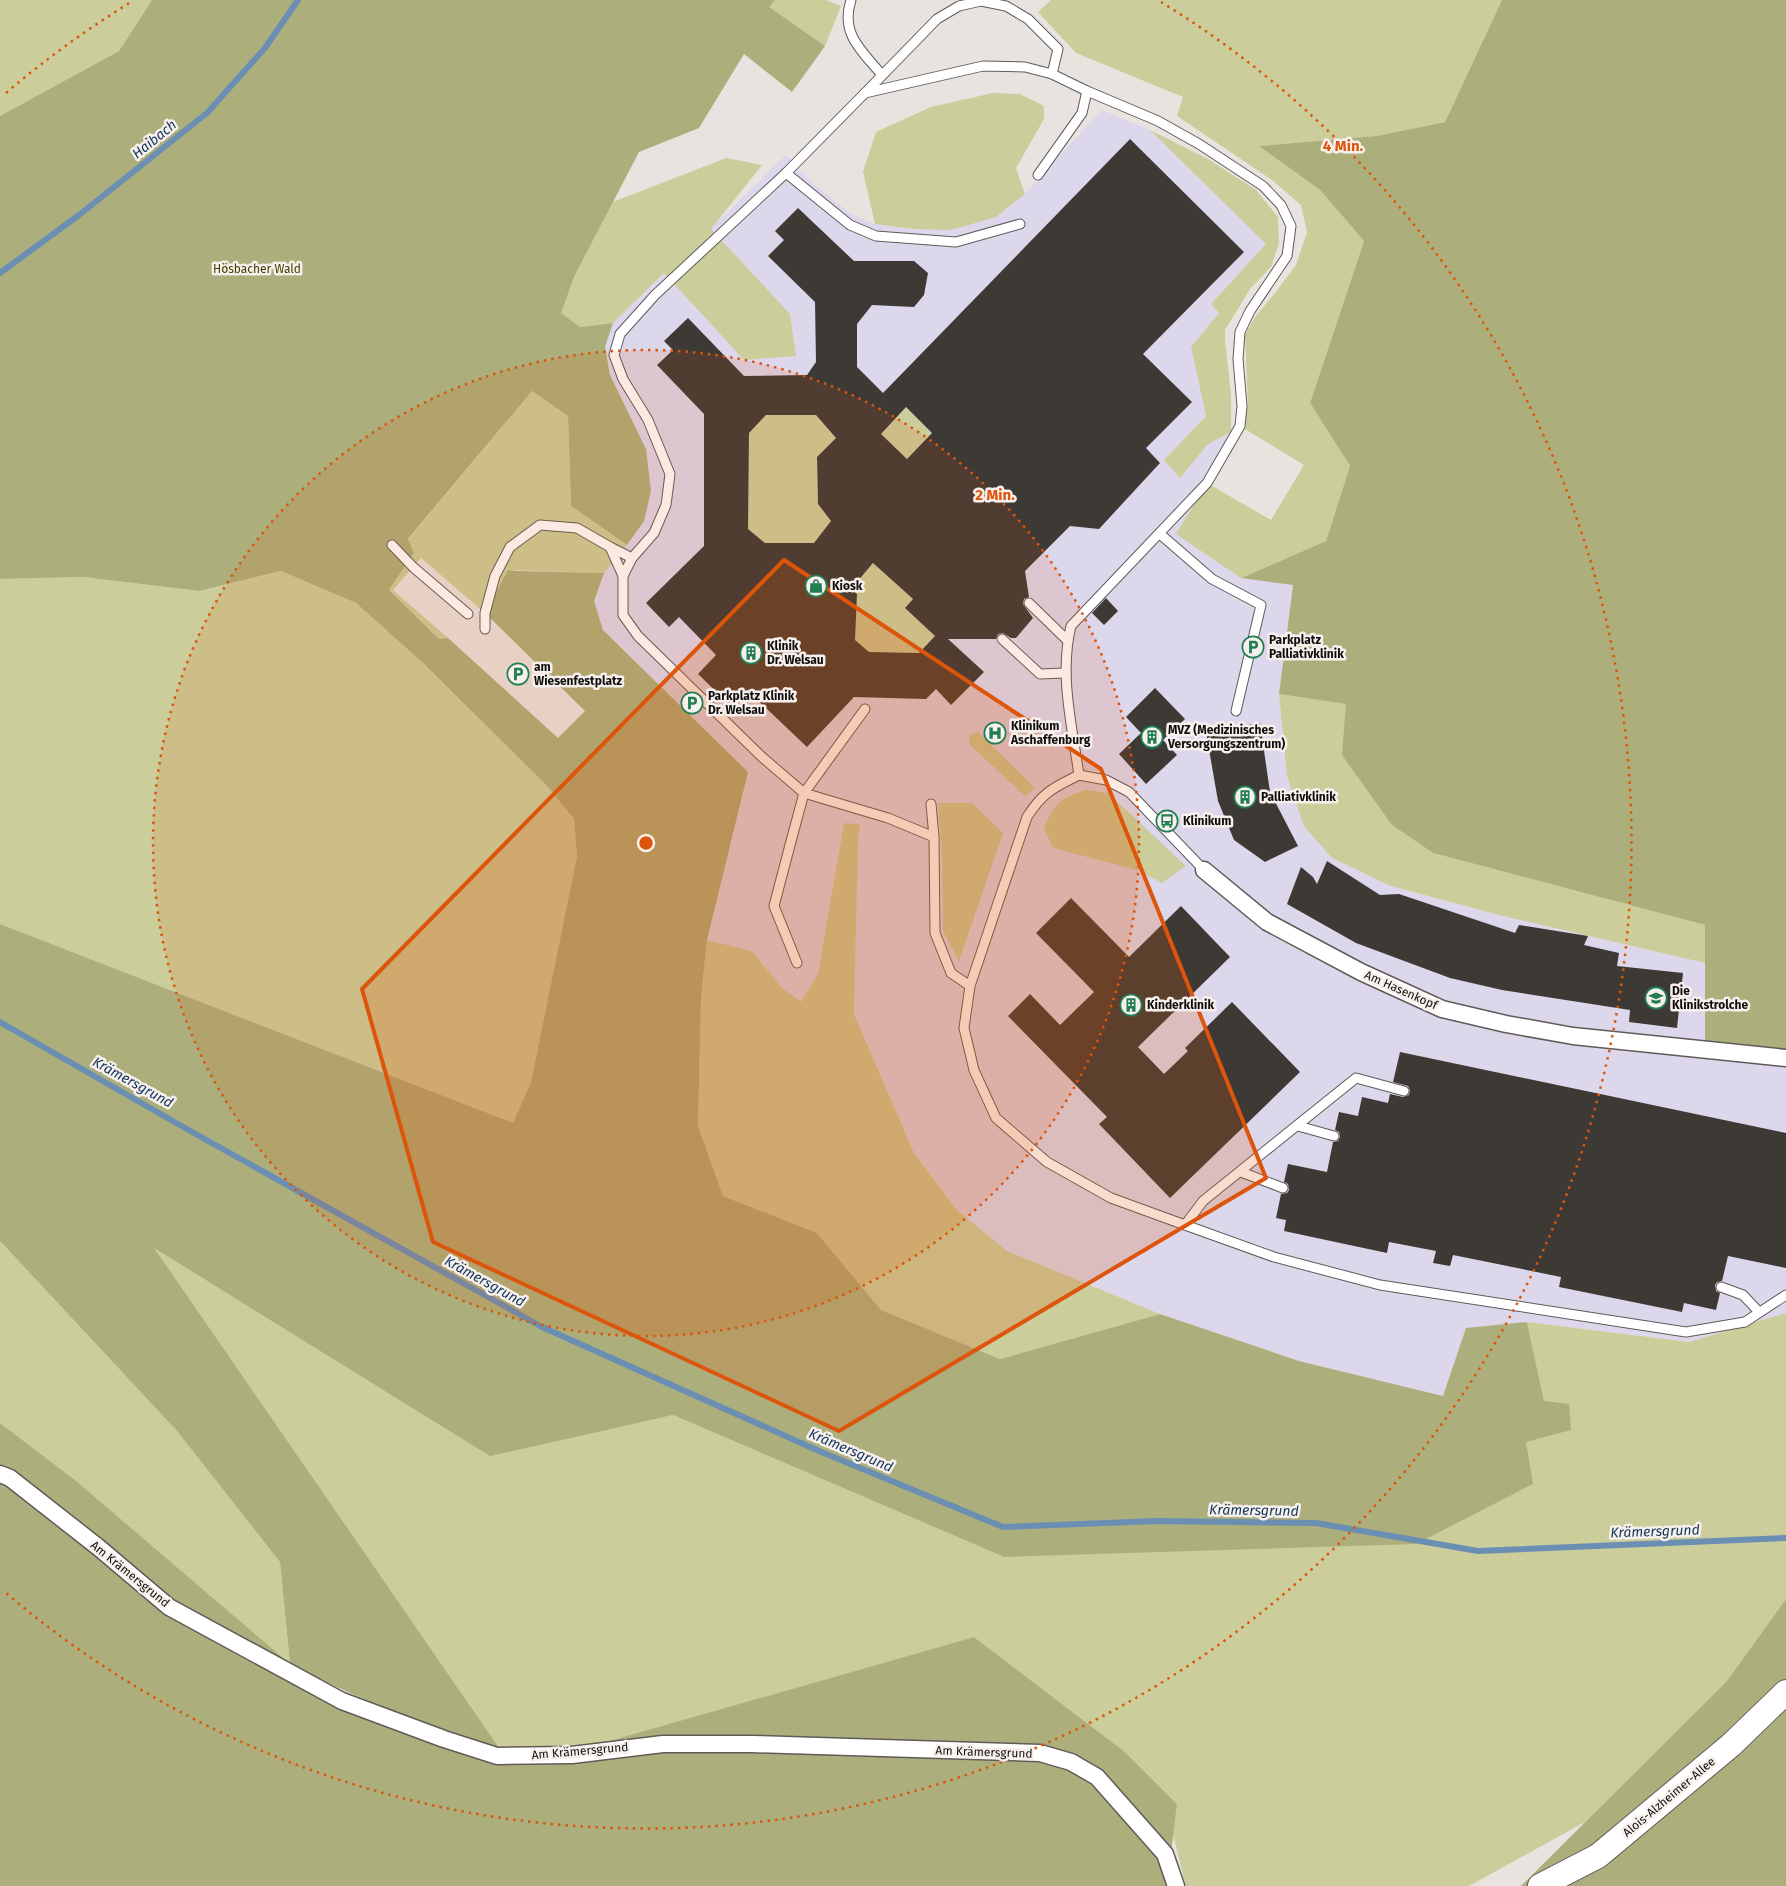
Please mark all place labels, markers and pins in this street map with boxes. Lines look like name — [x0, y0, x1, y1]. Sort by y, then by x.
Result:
shop icon: Kiosk — [804, 574, 828, 598]
place label: Kiosk — [832, 579, 863, 593]
place label: Parkplatz Palliativklinik — [1269, 633, 1344, 661]
parking icon: Parkplatz Palliativklinik — [1241, 635, 1265, 659]
place label: Klinik Dr. Welsau — [767, 639, 824, 667]
building icon: Klinik Dr. Welsau — [739, 641, 763, 665]
place label: am Wiesenfestplatz — [534, 660, 623, 688]
parking icon: am Wiesenfestplatz — [506, 662, 530, 686]
place label: Parkplatz Klinik Dr. Welsau — [708, 689, 795, 717]
parking icon: Parkplatz Klinik Dr. Welsau — [680, 691, 704, 715]
place label: Klinikum Aschaffenburg — [1010, 719, 1091, 747]
hospital icon: Klinikum Aschaffenburg — [983, 721, 1007, 745]
place label: MVZ (Medizinisches Versorgungszentrum) — [1167, 723, 1285, 751]
building icon: MVZ (Medizinisches Versorgungszentrum) — [1140, 725, 1164, 749]
building icon: Palliativklinik — [1233, 785, 1257, 809]
place label: Palliativklinik — [1261, 790, 1336, 804]
bus stop icon: Klinikum — [1155, 809, 1179, 833]
place label: Klinikum — [1183, 814, 1231, 828]
centre of rings — [637, 834, 655, 852]
place label: Die Klinikstrolche — [1672, 984, 1748, 1012]
school or university icon: Die Klinikstrolche — [1644, 986, 1668, 1010]
building icon: Kinderklinik — [1119, 993, 1143, 1017]
place label: Kinderklinik — [1147, 998, 1214, 1012]

